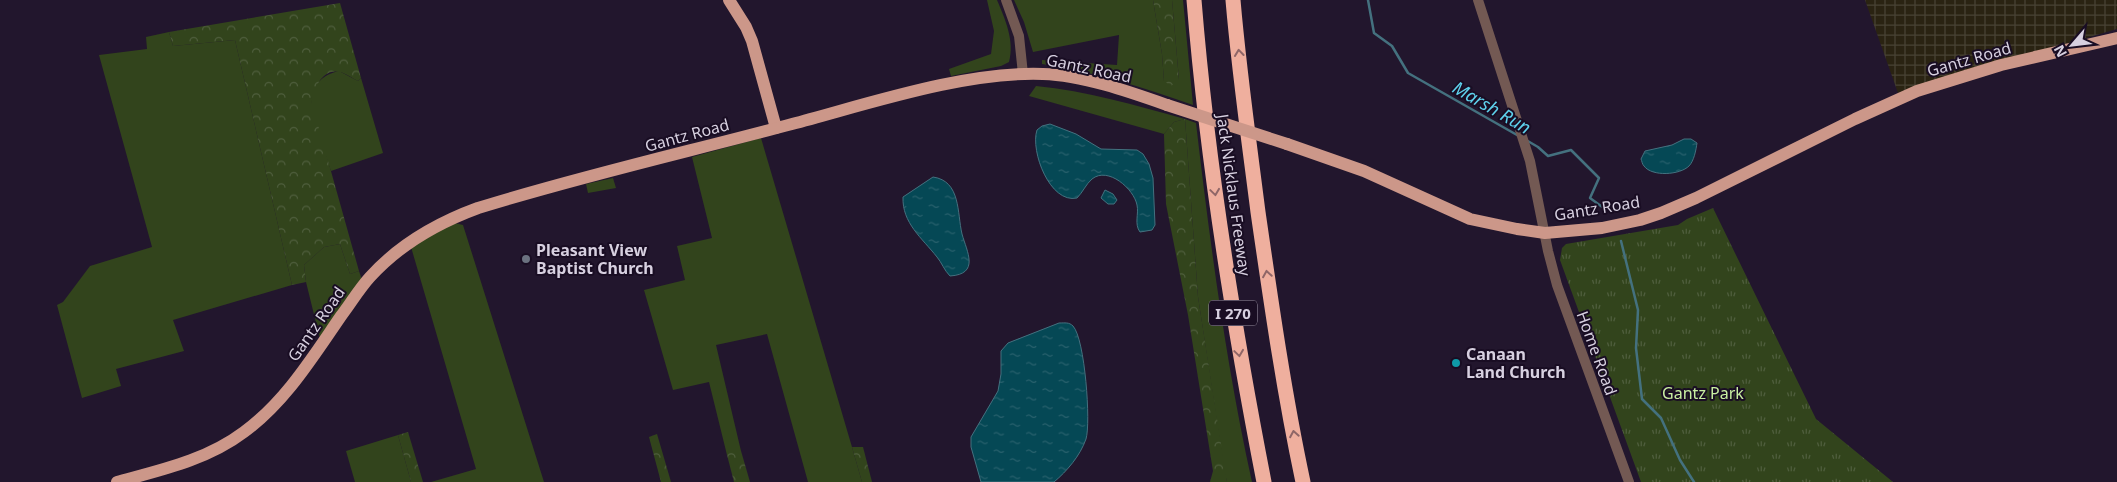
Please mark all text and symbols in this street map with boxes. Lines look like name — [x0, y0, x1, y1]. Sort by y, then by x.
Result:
north arrow — [2047, 20, 2097, 70]
street label: Gantz Road — [1924, 37, 2014, 81]
text: N — [2049, 42, 2071, 61]
street label: Gantz Road — [1044, 48, 1134, 88]
one-way arrow — [1234, 49, 1245, 57]
water label: Marsh Run — [1449, 75, 1535, 139]
street label: Jack Nicklaus Freeway — [1211, 111, 1256, 278]
street label: Gantz Road — [642, 113, 732, 157]
one-way arrow — [1210, 188, 1220, 196]
street label: Gantz Road — [1553, 190, 1641, 226]
place label: Pleasant View Baptist Church — [536, 239, 654, 279]
marker: Pleasant View Baptist Church — [520, 253, 532, 265]
one-way arrow — [1263, 270, 1273, 278]
street label: Gantz Road — [282, 282, 350, 366]
road number: I 270 — [1209, 300, 1257, 326]
street label: Home Road — [1572, 308, 1622, 398]
place label: Canaan Land Church — [1466, 343, 1566, 383]
one-way arrow — [1233, 349, 1244, 357]
marker: Canaan Land Church — [1450, 357, 1462, 369]
park label: Gantz Park — [1662, 382, 1744, 404]
one-way arrow — [1290, 430, 1300, 438]

